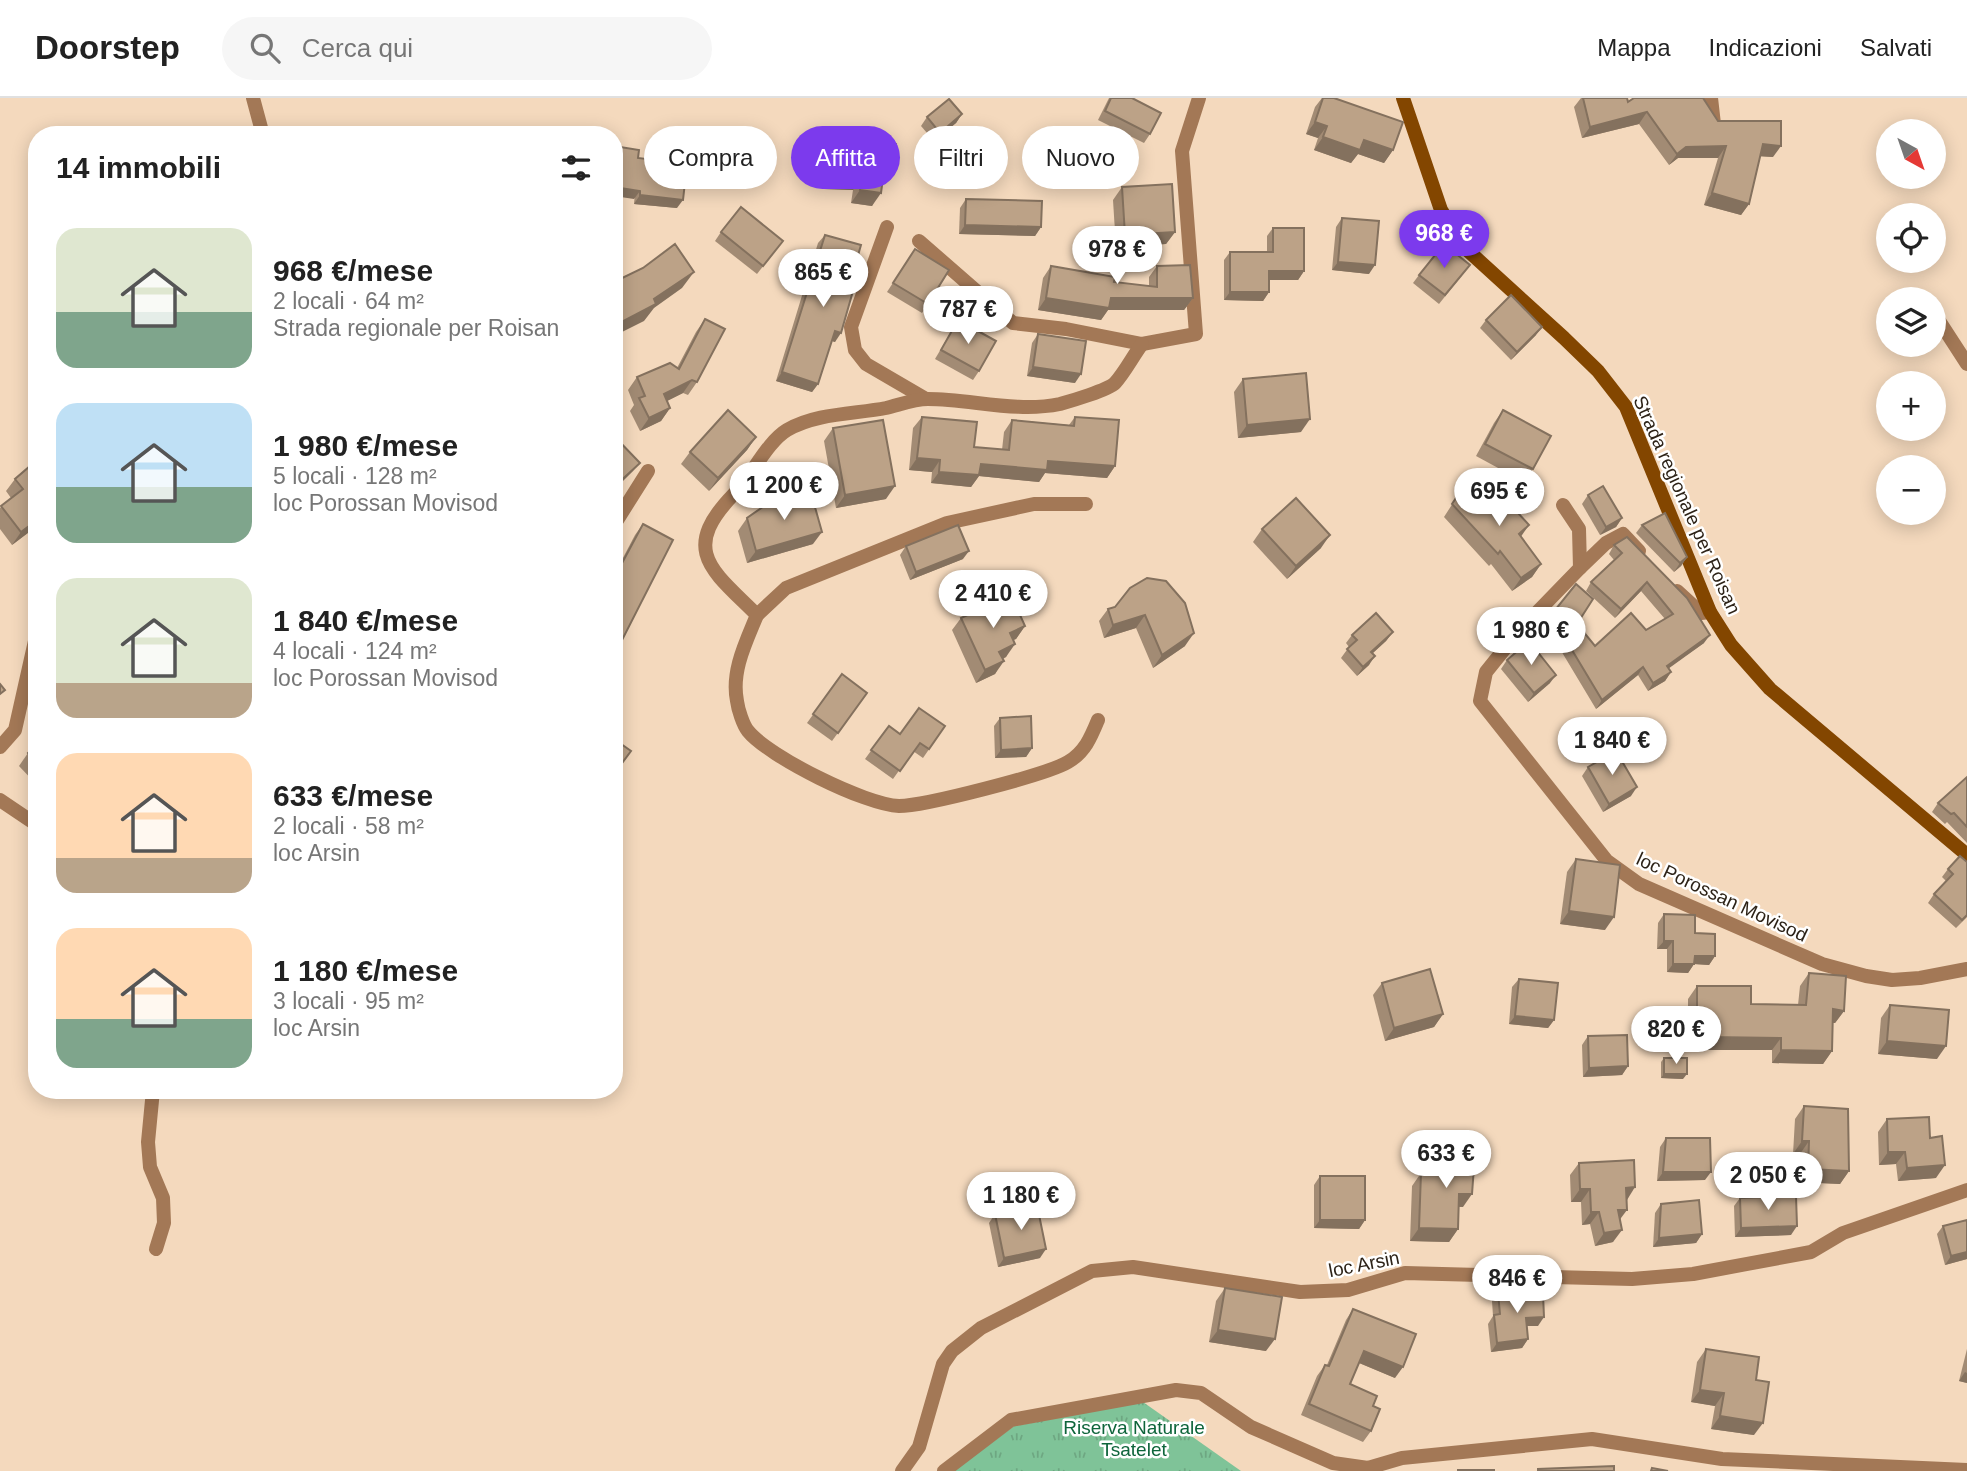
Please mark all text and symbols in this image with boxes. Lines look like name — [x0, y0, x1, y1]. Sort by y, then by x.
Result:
search box — [222, 17, 712, 80]
text: Doorstep — [35, 29, 180, 66]
icon: search — [246, 29, 284, 67]
text: Cerca qui — [302, 33, 413, 63]
text: Mappa — [1597, 34, 1671, 61]
text: Indicazioni — [1709, 34, 1822, 61]
text: Salvati — [1860, 34, 1932, 61]
north arrow — [1876, 119, 1946, 189]
map controls — [1876, 119, 1946, 525]
chip: Compra — [644, 126, 777, 189]
chip: Affitta — [791, 126, 900, 189]
chip: Filtri — [914, 126, 1008, 189]
chip: Nuovo — [1022, 126, 1139, 189]
icon: filters — [557, 149, 595, 187]
text: 14 immobili — [56, 151, 221, 184]
button: locate — [1876, 203, 1946, 273]
pin: 968 € — [1395, 211, 1493, 270]
text: 968 € — [1415, 220, 1473, 246]
pin: 978 € — [1068, 226, 1166, 286]
text: 978 € — [1088, 236, 1146, 262]
pin: 865 € — [774, 250, 872, 309]
text: 968 €/mese — [273, 254, 433, 287]
icon: home — [112, 256, 196, 340]
text: 865 € — [794, 259, 852, 285]
pin: 787 € — [919, 286, 1017, 346]
button: layers — [1876, 287, 1946, 357]
text: 2 locali · 64 m² — [273, 288, 424, 314]
text: 787 € — [939, 296, 997, 322]
text: Strada regionale per Roisan — [273, 315, 559, 341]
button: + — [1876, 371, 1946, 441]
street label: Strada regionale per Roisan — [1629, 393, 1745, 617]
text: 1 980 €/mese — [273, 429, 458, 462]
icon: home — [112, 431, 196, 515]
button: − — [1876, 455, 1946, 525]
pin: 1 200 € — [719, 462, 849, 522]
text: 5 locali · 128 m² — [273, 463, 437, 489]
pin: 695 € — [1450, 468, 1548, 528]
text: 1 200 € — [746, 472, 822, 498]
text: 695 € — [1470, 478, 1528, 504]
text: loc Porossan Movisod — [273, 490, 498, 516]
pin: 2 410 € — [928, 570, 1058, 630]
text: 2 410 € — [955, 580, 1031, 606]
text: 1 840 €/mese — [273, 604, 458, 637]
icon: home — [112, 606, 196, 690]
pin: 1 980 € — [1466, 608, 1596, 667]
text: 1 980 € — [1493, 617, 1569, 643]
text: 4 locali · 124 m² — [273, 638, 437, 664]
text: loc Porossan Movisod — [273, 665, 498, 691]
pin: 1 840 € — [1547, 718, 1677, 777]
text: 1 840 € — [1574, 727, 1650, 753]
text: 633 €/mese — [273, 779, 433, 812]
icon: home — [112, 781, 196, 865]
text: 2 locali · 58 m² — [273, 813, 424, 839]
text: loc Arsin — [273, 840, 360, 866]
street label: loc Porossan Movisod — [1633, 848, 1811, 946]
text: 1 180 €/mese — [273, 954, 458, 987]
icon: home — [112, 956, 196, 1040]
text: 3 locali · 95 m² — [273, 988, 424, 1014]
pin: 820 € — [1627, 1006, 1725, 1066]
text: loc Arsin — [273, 1015, 360, 1041]
text: 820 € — [1647, 1016, 1705, 1042]
pin: 633 € — [1397, 1130, 1495, 1190]
text: 633 € — [1417, 1140, 1475, 1166]
pin: 2 050 € — [1703, 1152, 1833, 1212]
text: 2 050 € — [1730, 1162, 1806, 1188]
pin: 1 180 € — [956, 1172, 1086, 1232]
text: 1 180 € — [983, 1182, 1059, 1208]
street label: loc Arsin — [1327, 1247, 1401, 1281]
pin: 846 € — [1468, 1256, 1566, 1315]
text: 846 € — [1488, 1265, 1546, 1291]
park label: Riserva Naturale Tsatelet — [1063, 1417, 1205, 1460]

